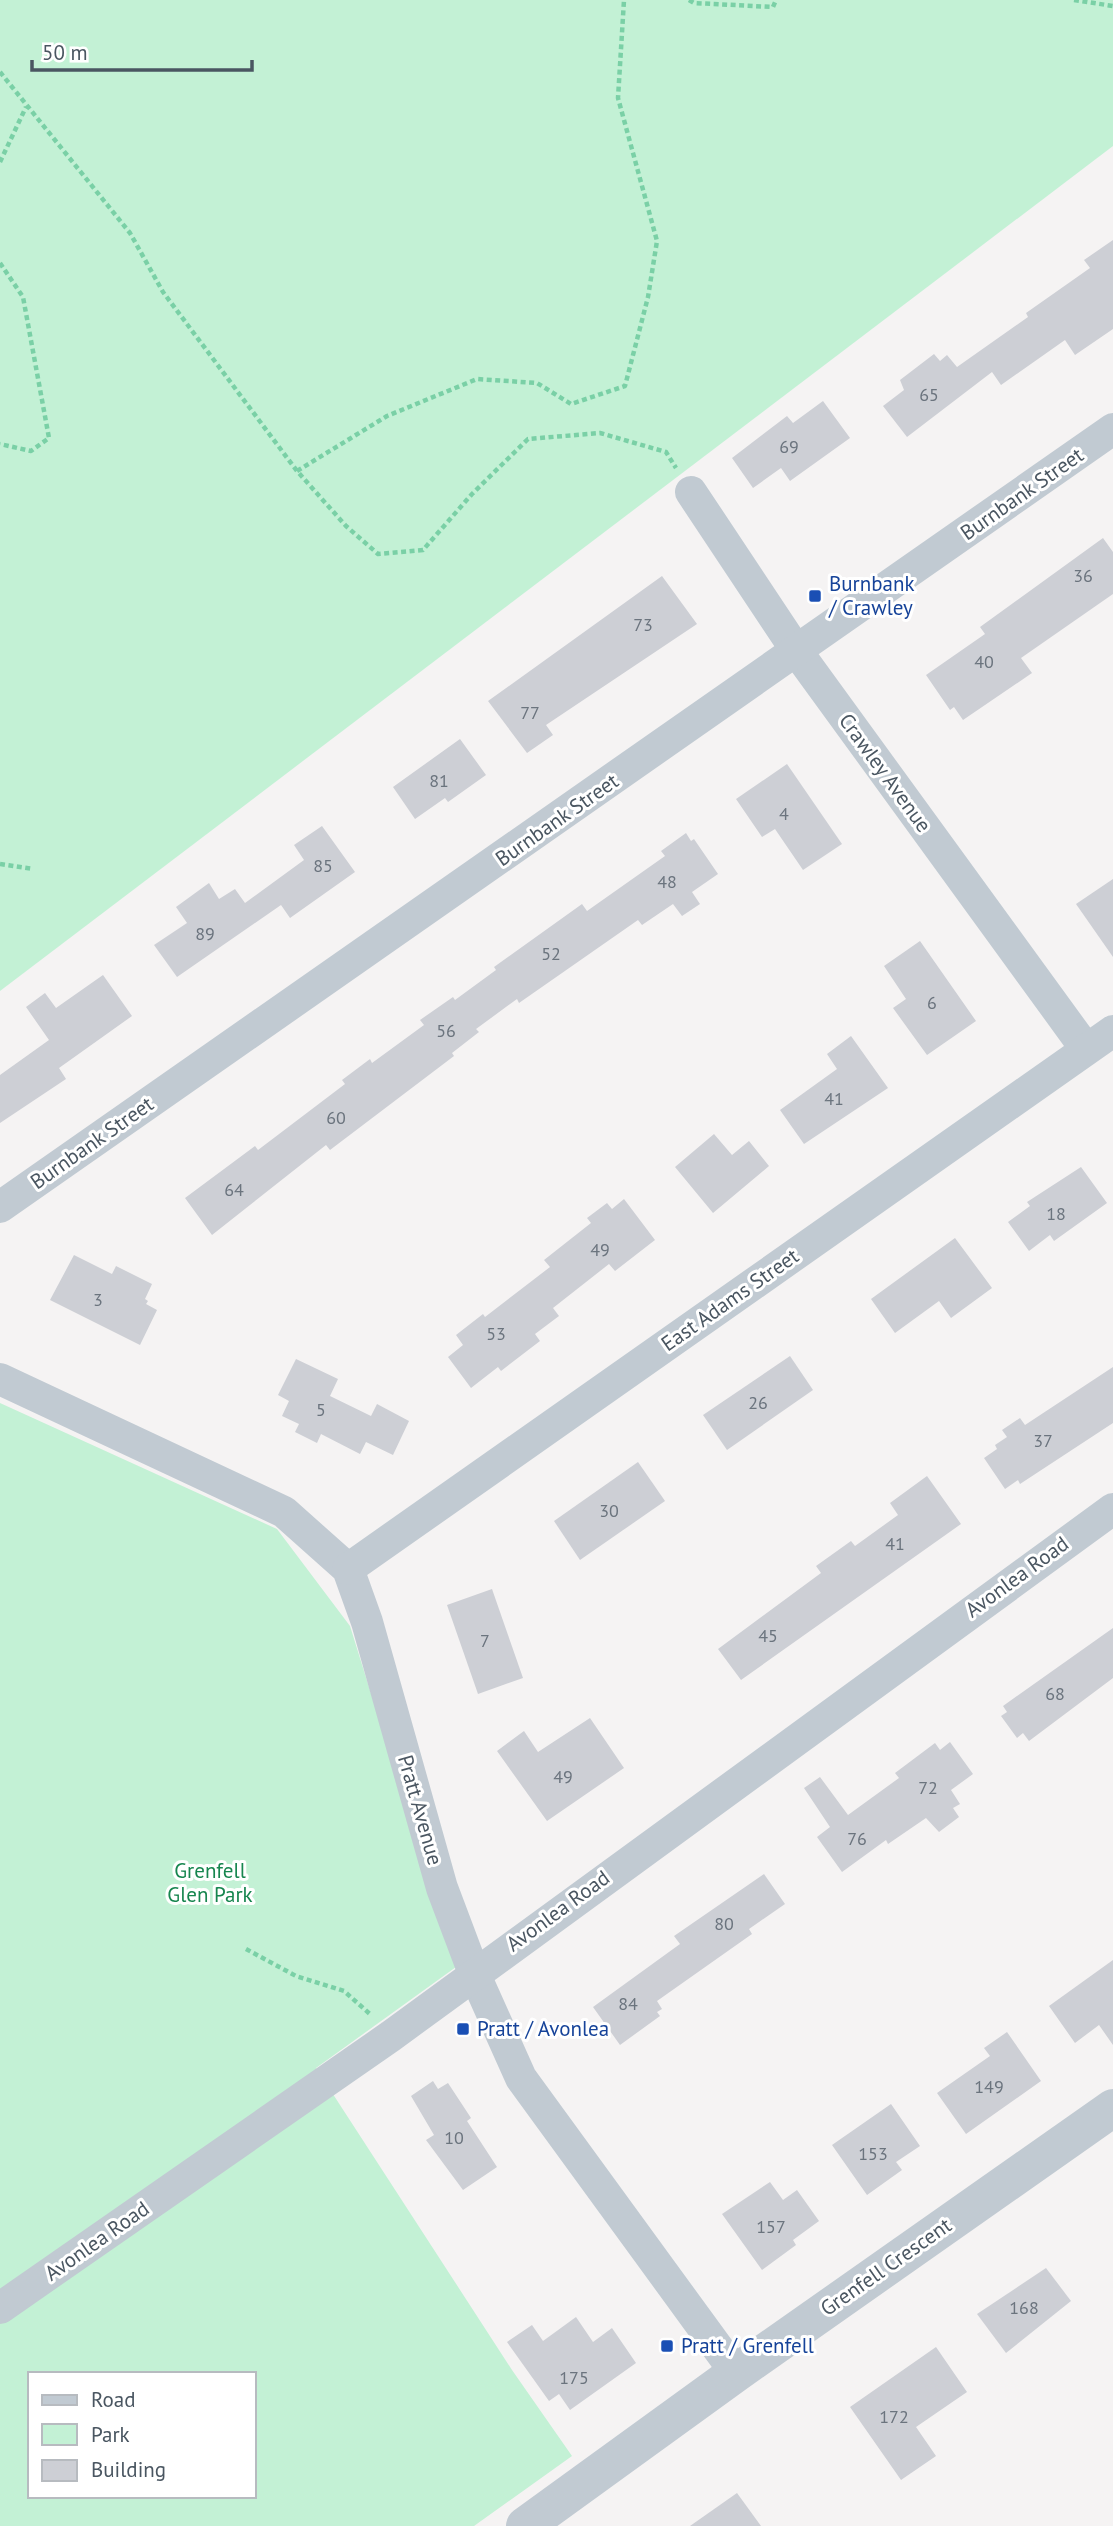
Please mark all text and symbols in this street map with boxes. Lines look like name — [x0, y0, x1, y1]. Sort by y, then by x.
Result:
scale bar — [32, 28, 252, 72]
text: 50 m — [42, 39, 88, 66]
house number: 65 — [919, 383, 939, 406]
house number: 69 — [779, 435, 799, 458]
street label: Burnbank Street — [955, 441, 1088, 546]
house number: 36 — [1073, 564, 1093, 587]
place label: Burnbank / Crawley — [828, 570, 915, 621]
marker: Burnbank / Crawley — [807, 588, 823, 604]
house number: 73 — [633, 613, 653, 636]
house number: 40 — [974, 650, 994, 673]
house number: 77 — [520, 701, 540, 724]
street label: Crawley Avenue — [833, 708, 938, 837]
street label: Burnbank Street — [490, 767, 623, 872]
house number: 81 — [429, 769, 449, 792]
house number: 4 — [779, 802, 789, 825]
house number: 85 — [313, 854, 333, 877]
house number: 48 — [657, 870, 677, 893]
house number: 89 — [195, 922, 215, 945]
house number: 52 — [541, 942, 561, 965]
house number: 6 — [927, 991, 937, 1014]
house number: 56 — [436, 1019, 456, 1042]
house number: 41 — [824, 1087, 844, 1110]
street label: Burnbank Street — [25, 1090, 158, 1195]
house number: 60 — [326, 1106, 346, 1129]
house number: 64 — [224, 1178, 244, 1201]
house number: 18 — [1046, 1202, 1066, 1225]
house number: 49 — [590, 1238, 610, 1261]
street label: East Adams Street — [656, 1242, 804, 1357]
house number: 3 — [93, 1288, 103, 1311]
house number: 53 — [486, 1322, 506, 1345]
house number: 26 — [748, 1391, 768, 1414]
house number: 5 — [316, 1398, 326, 1421]
house number: 37 — [1033, 1429, 1053, 1452]
house number: 30 — [599, 1499, 619, 1522]
street label: Avonlea Road — [960, 1530, 1074, 1623]
house number: 41 — [885, 1532, 905, 1555]
house number: 45 — [758, 1624, 778, 1647]
house number: 7 — [480, 1629, 490, 1652]
house number: 68 — [1045, 1682, 1065, 1705]
street label: Pratt Avenue — [392, 1752, 449, 1868]
house number: 49 — [553, 1765, 573, 1788]
house number: 72 — [918, 1776, 938, 1799]
house number: 76 — [847, 1827, 867, 1850]
park label: Grenfell Glen Park — [167, 1857, 253, 1908]
street label: Avonlea Road — [501, 1864, 615, 1957]
house number: 80 — [714, 1912, 734, 1935]
house number: 84 — [618, 1992, 638, 2015]
place label: Pratt / Avonlea — [477, 2015, 609, 2042]
marker: Pratt / Avonlea — [455, 2021, 471, 2037]
house number: 149 — [974, 2075, 1004, 2098]
house number: 10 — [444, 2126, 464, 2149]
house number: 153 — [858, 2142, 888, 2165]
street label: Avonlea Road — [39, 2195, 154, 2286]
street label: Grenfell Crescent — [815, 2211, 956, 2322]
house number: 157 — [756, 2215, 786, 2238]
house number: 168 — [1009, 2296, 1039, 2319]
place label: Pratt / Grenfell — [681, 2332, 814, 2359]
marker: Pratt / Grenfell — [659, 2338, 675, 2354]
house number: 175 — [559, 2366, 589, 2389]
legend — [28, 2372, 256, 2498]
text: Road — [91, 2386, 135, 2413]
house number: 172 — [879, 2405, 909, 2428]
text: Park — [91, 2421, 130, 2448]
text: Building — [91, 2456, 166, 2483]

